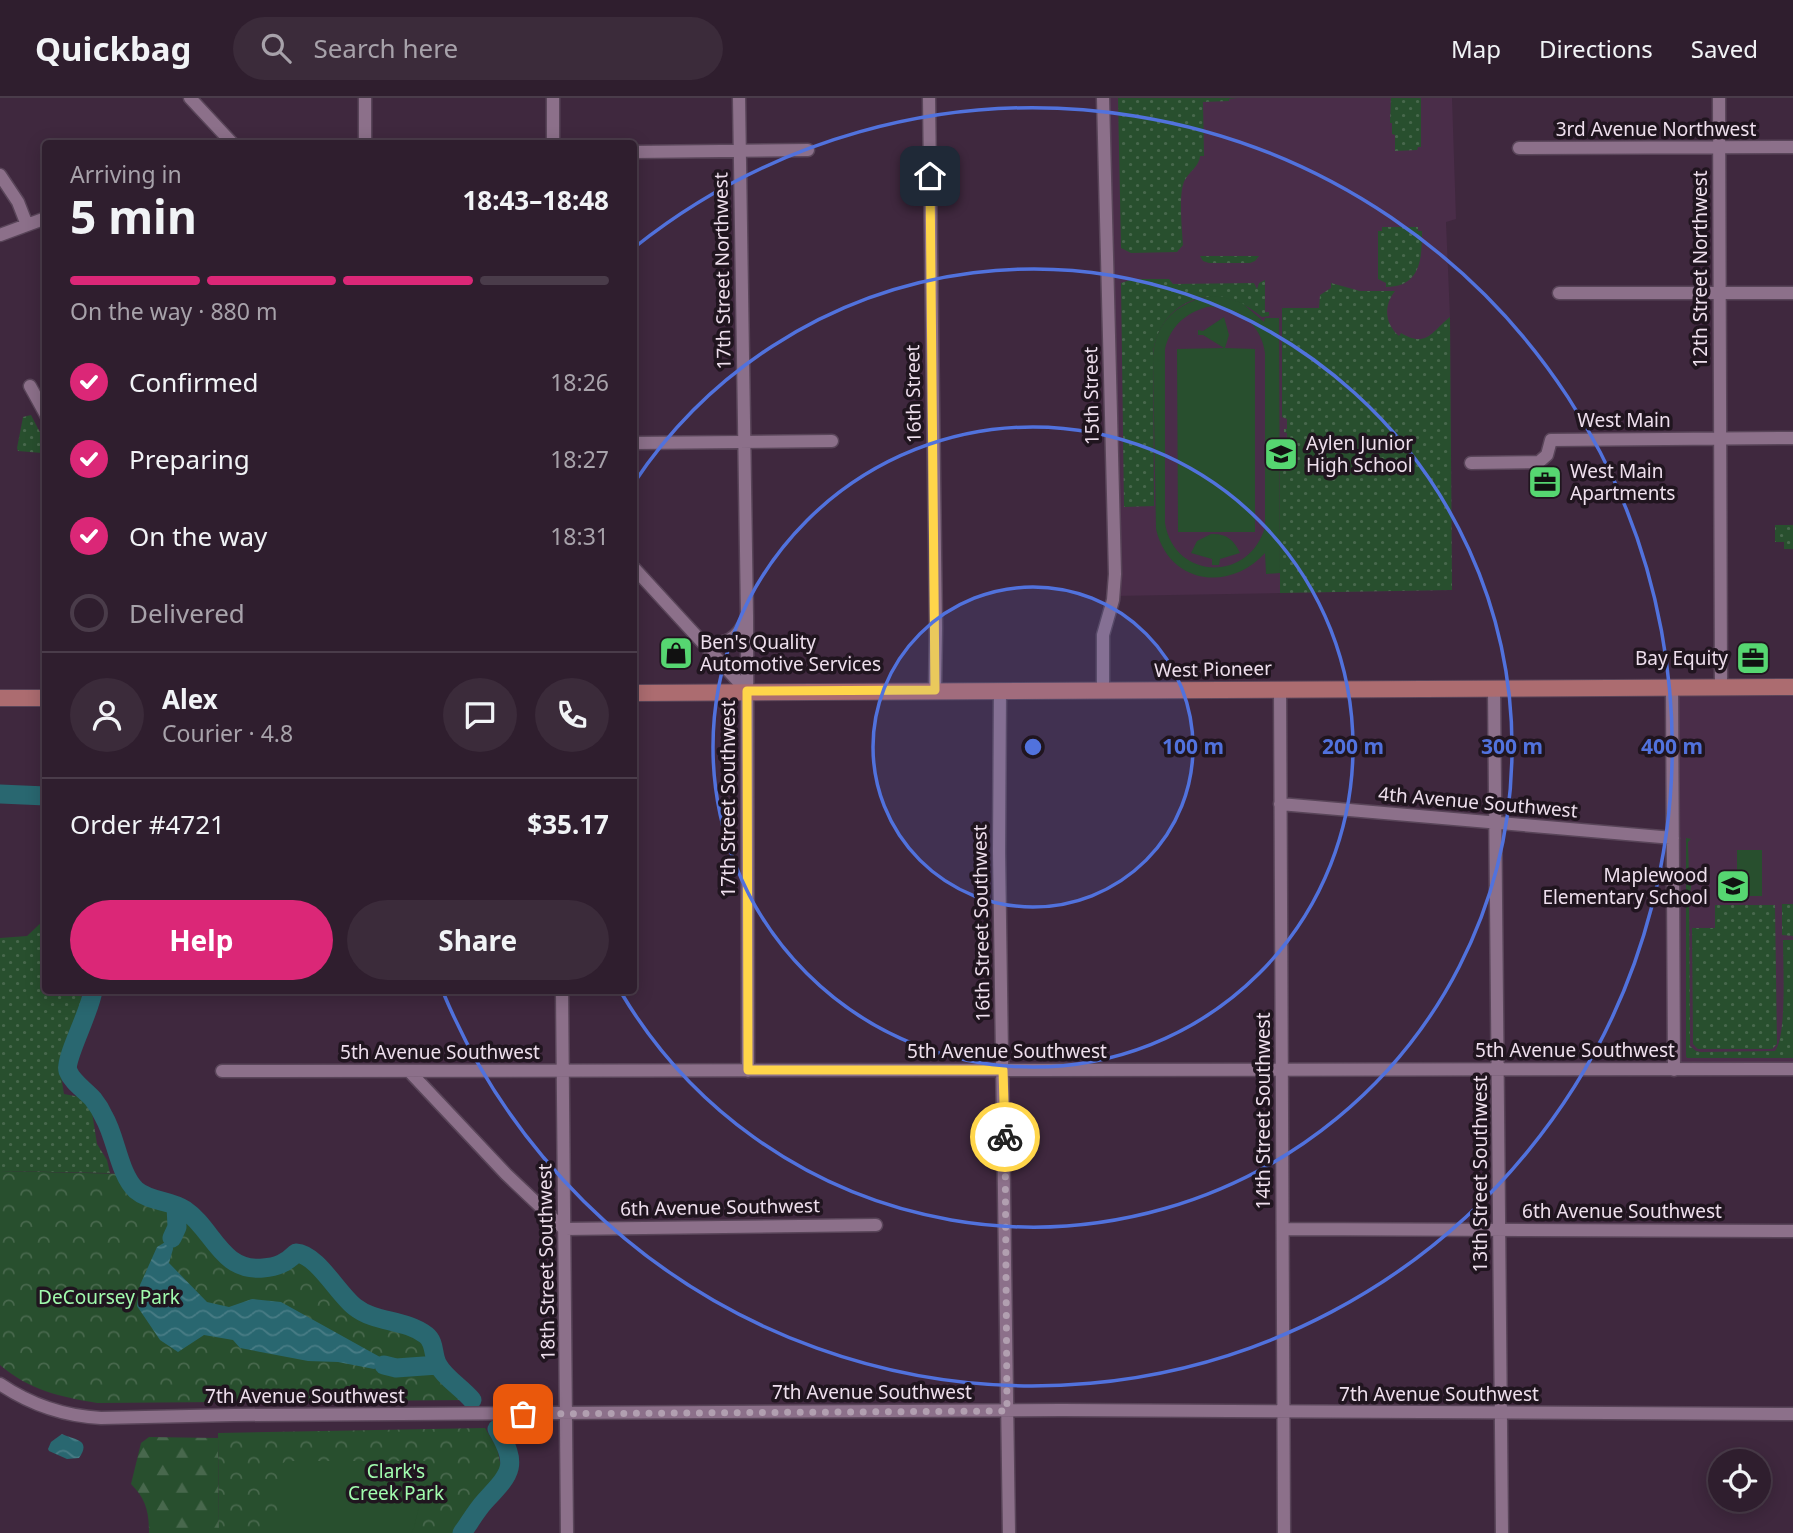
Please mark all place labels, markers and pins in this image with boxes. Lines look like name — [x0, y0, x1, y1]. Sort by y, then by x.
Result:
pin — [900, 146, 960, 206]
place label: Aylen Junior High School — [1306, 430, 1413, 478]
school or university icon: Aylen Junior High School — [1262, 435, 1300, 473]
place label: West Main Apartments — [1570, 458, 1675, 506]
office icon: West Main Apartments — [1526, 463, 1564, 501]
place label: Ben's Quality Automotive Services — [700, 629, 881, 677]
shop icon: Ben's Quality Automotive Services — [657, 634, 695, 672]
office icon: Bay Equity — [1734, 639, 1772, 677]
place label: Bay Equity — [1635, 645, 1728, 671]
centre of rings — [1021, 735, 1045, 759]
place label: Maplewood Elementary School — [1542, 862, 1708, 910]
school or university icon: Maplewood Elementary School — [1714, 867, 1752, 905]
pin — [493, 1384, 553, 1444]

